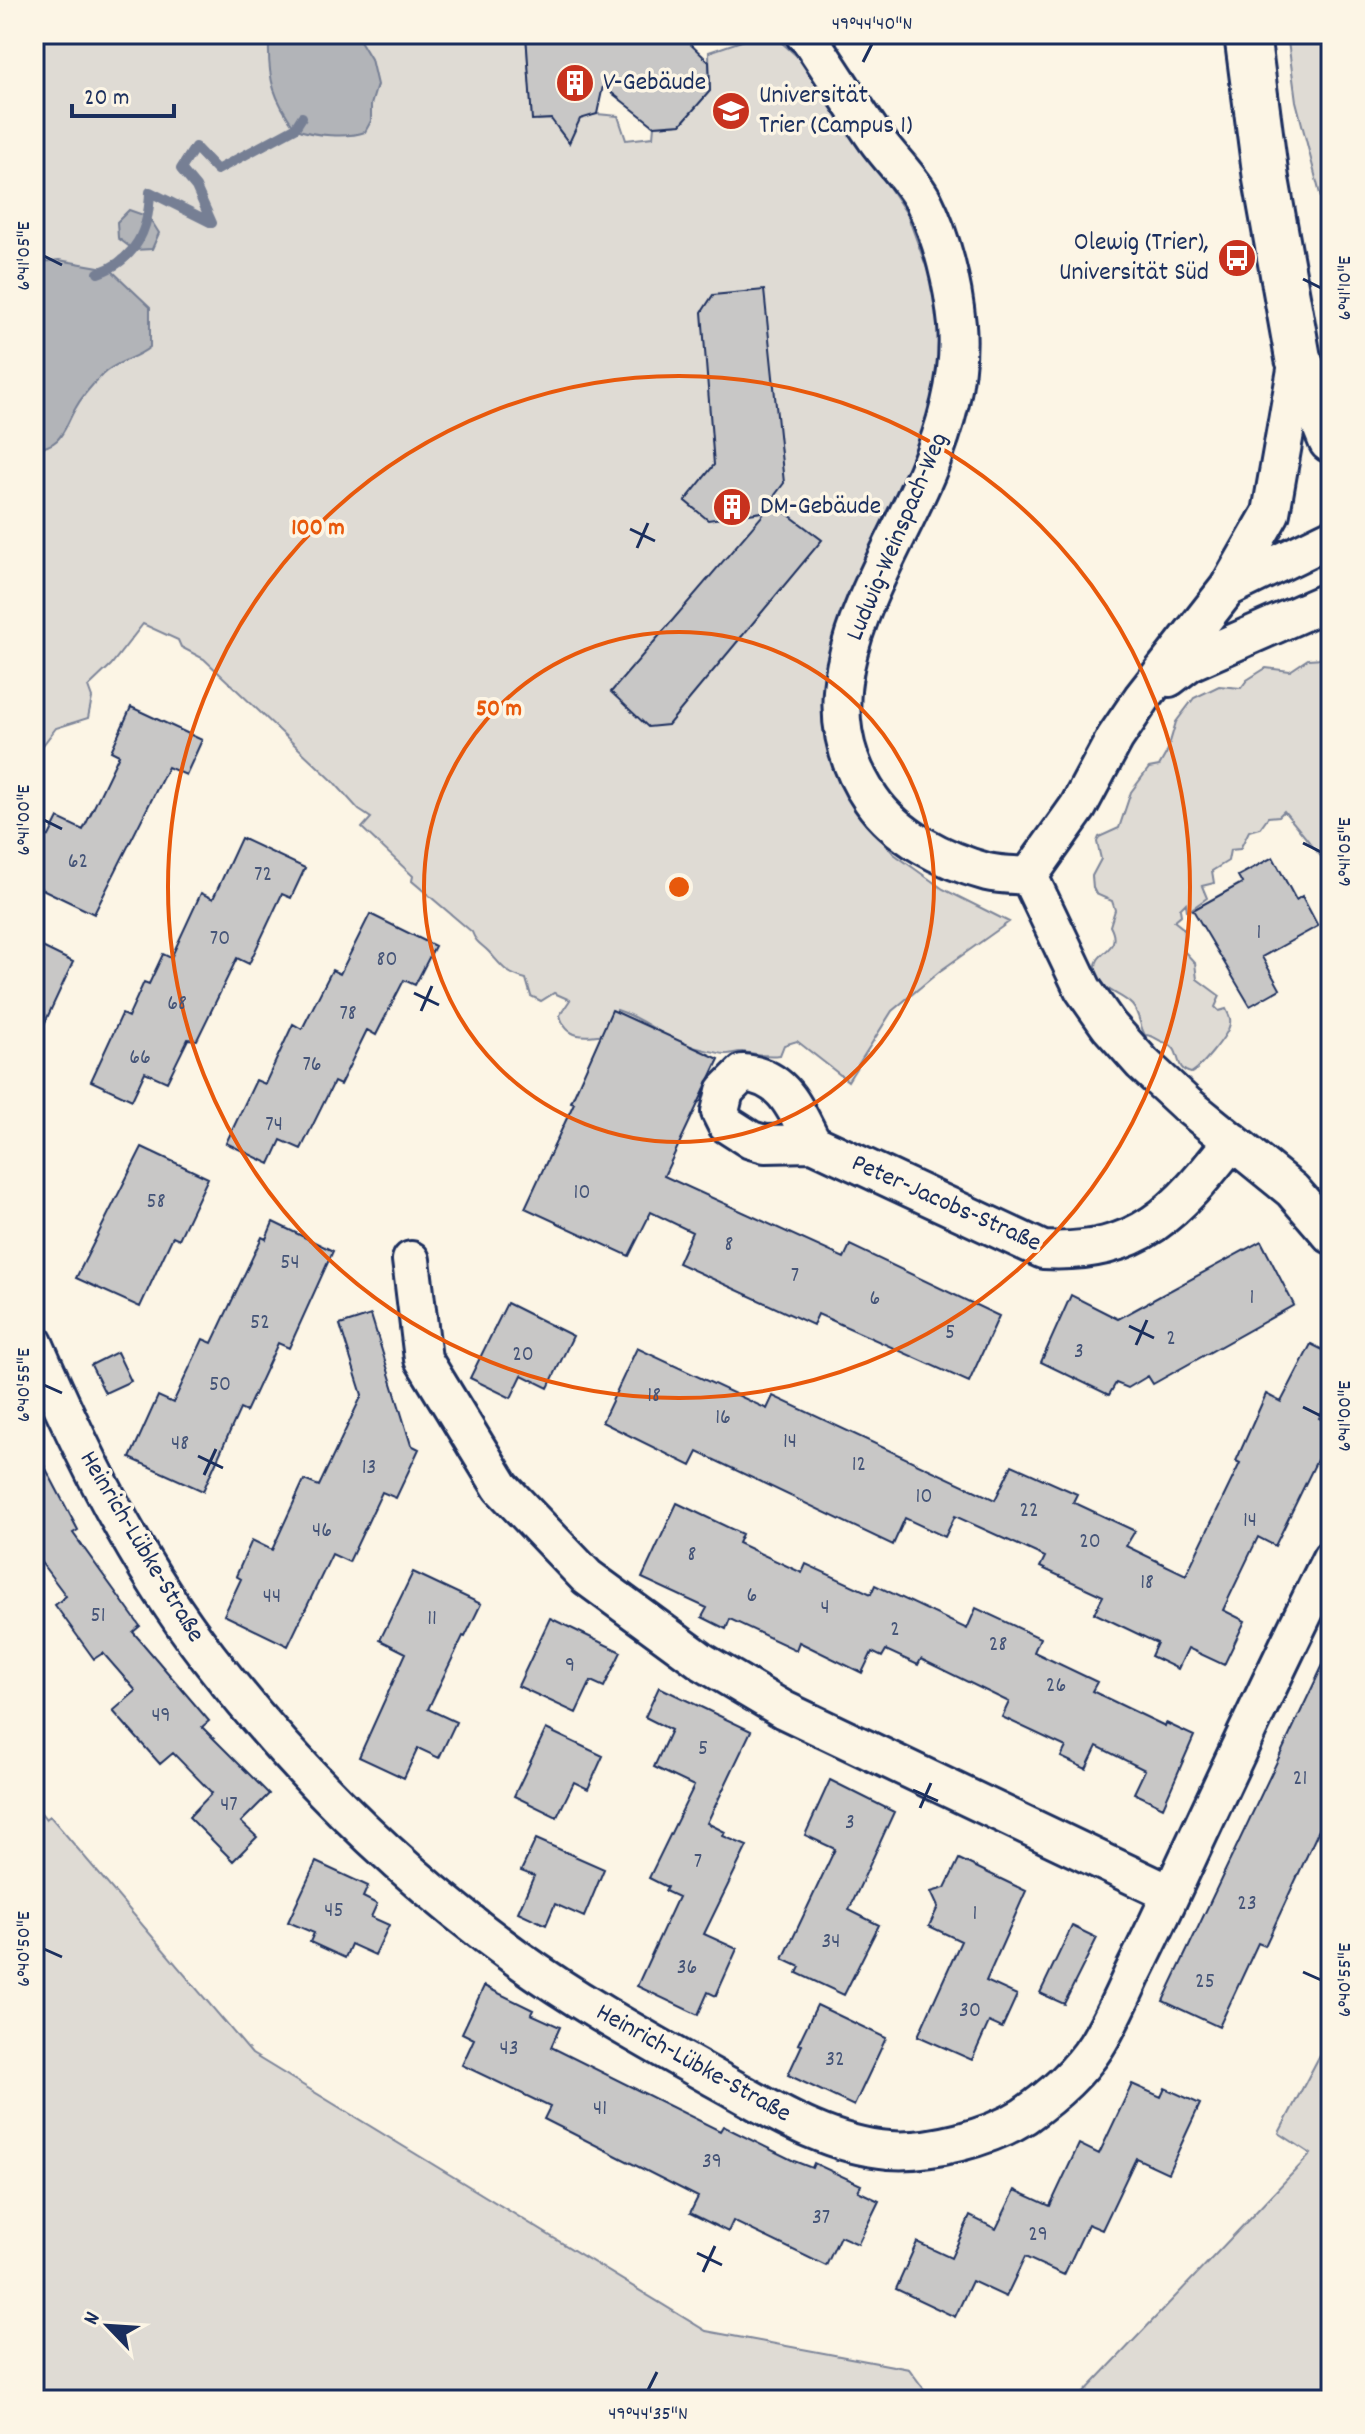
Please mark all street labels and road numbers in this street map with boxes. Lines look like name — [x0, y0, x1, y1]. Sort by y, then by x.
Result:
street label: Ludwig-Weinspach-Weg — [837, 427, 959, 647]
street label: Peter-Jacobs-Straße — [845, 1146, 1047, 1262]
street label: Heinrich-Lübke-Straße — [69, 1444, 213, 1650]
street label: Heinrich-Lübke-Straße — [589, 1995, 797, 2133]

